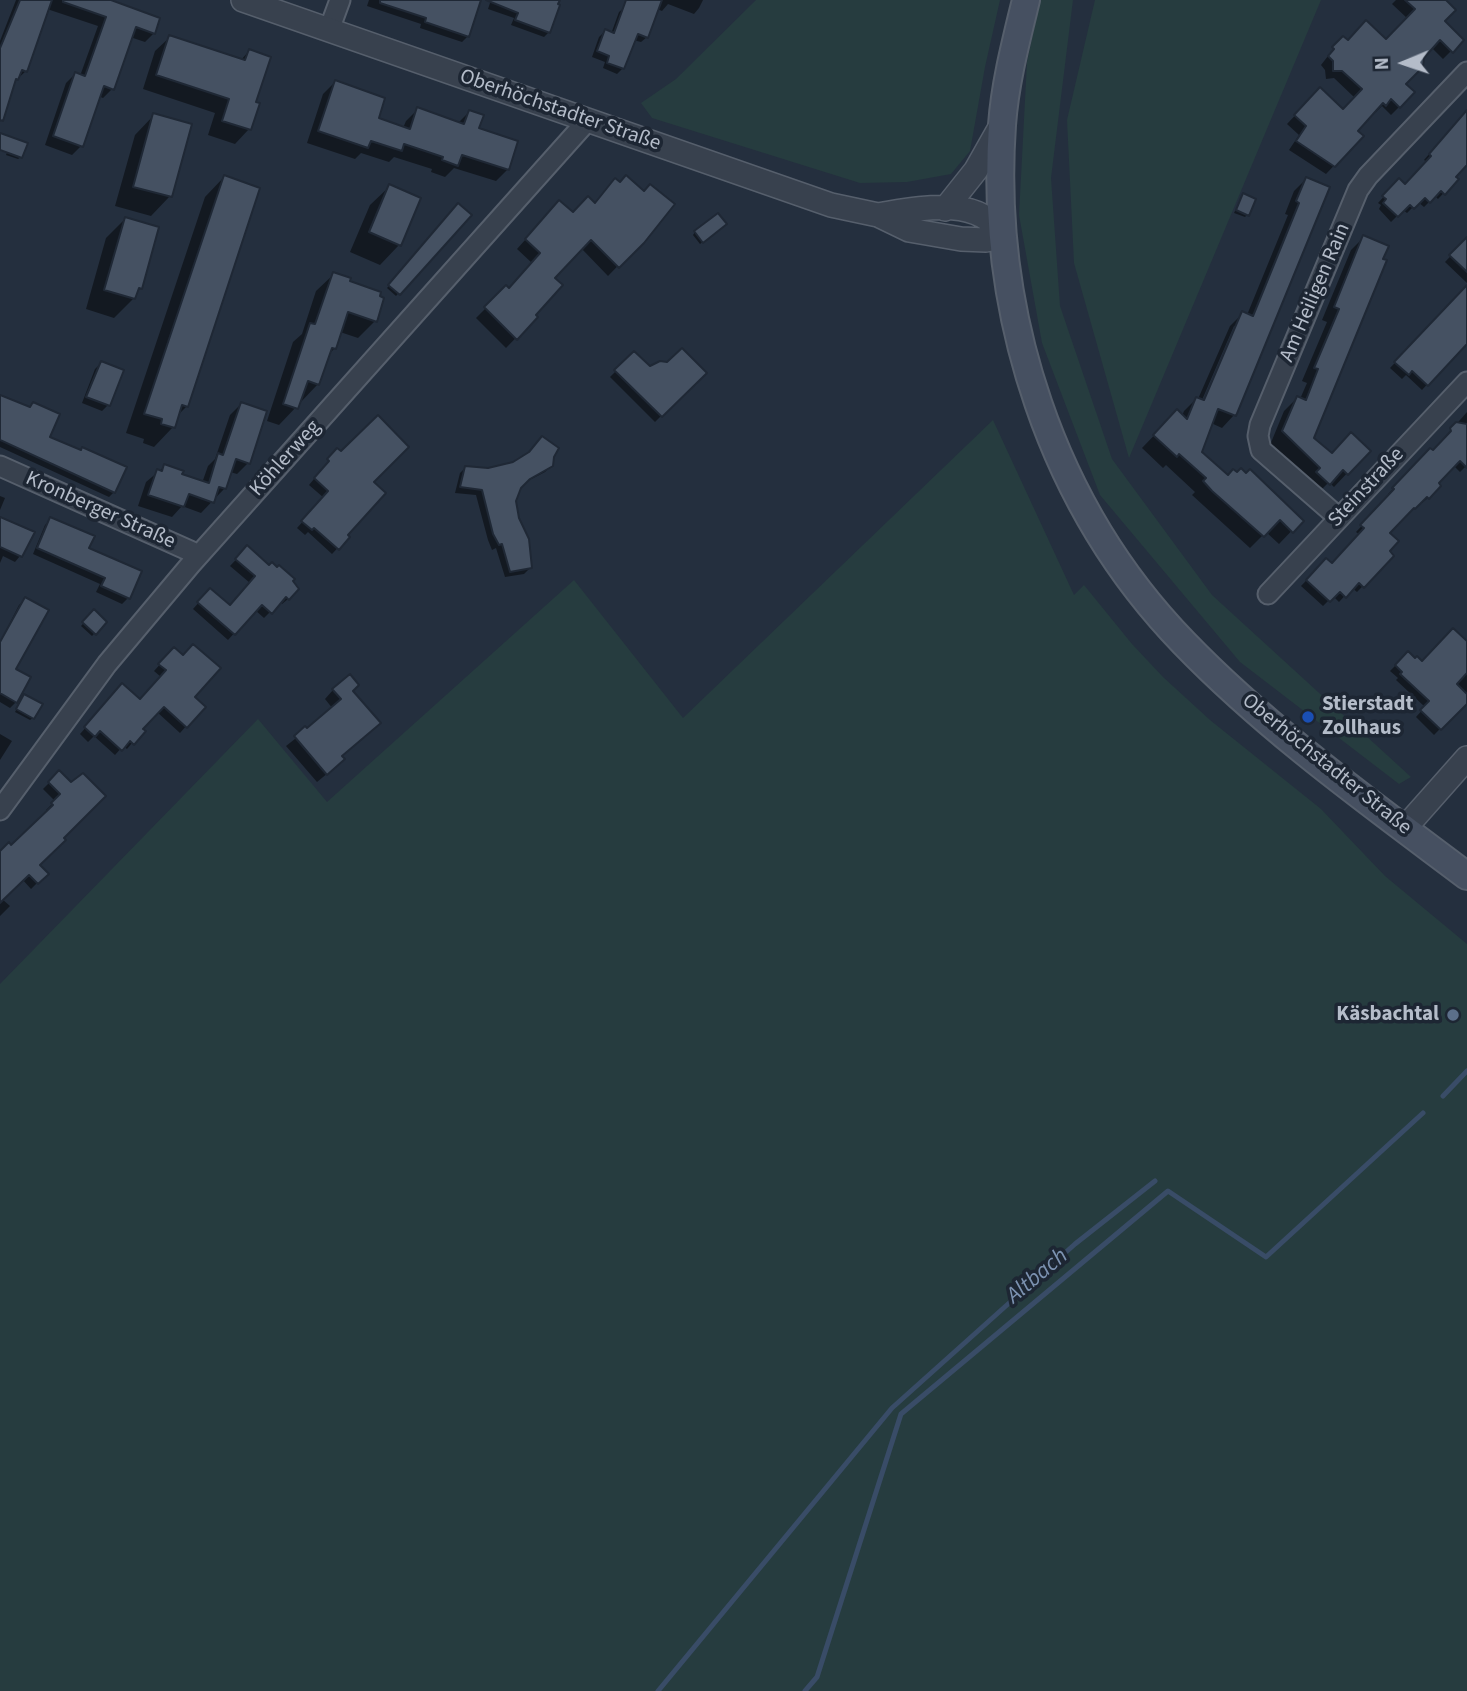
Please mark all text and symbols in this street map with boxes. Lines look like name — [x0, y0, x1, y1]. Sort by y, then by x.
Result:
north arrow — [1369, 28, 1439, 98]
text: N — [1369, 57, 1396, 71]
street label: Oberhöchstadter Straße — [456, 65, 664, 157]
street label: Am Heiligen Rain — [1275, 220, 1357, 366]
street label: Köhlerweg — [245, 416, 327, 502]
street label: Steinstraße — [1324, 443, 1410, 533]
street label: Kronberger Straße — [21, 467, 179, 555]
street label: Oberhöchstadter Straße — [1236, 689, 1416, 841]
place label: Stierstadt Zollhaus — [1322, 692, 1414, 742]
marker: Stierstadt Zollhaus — [1300, 709, 1316, 725]
place label: Käsbachtal — [1336, 1002, 1439, 1028]
marker: Käsbachtal — [1445, 1007, 1461, 1023]
water label: Altbach — [1002, 1243, 1074, 1311]

